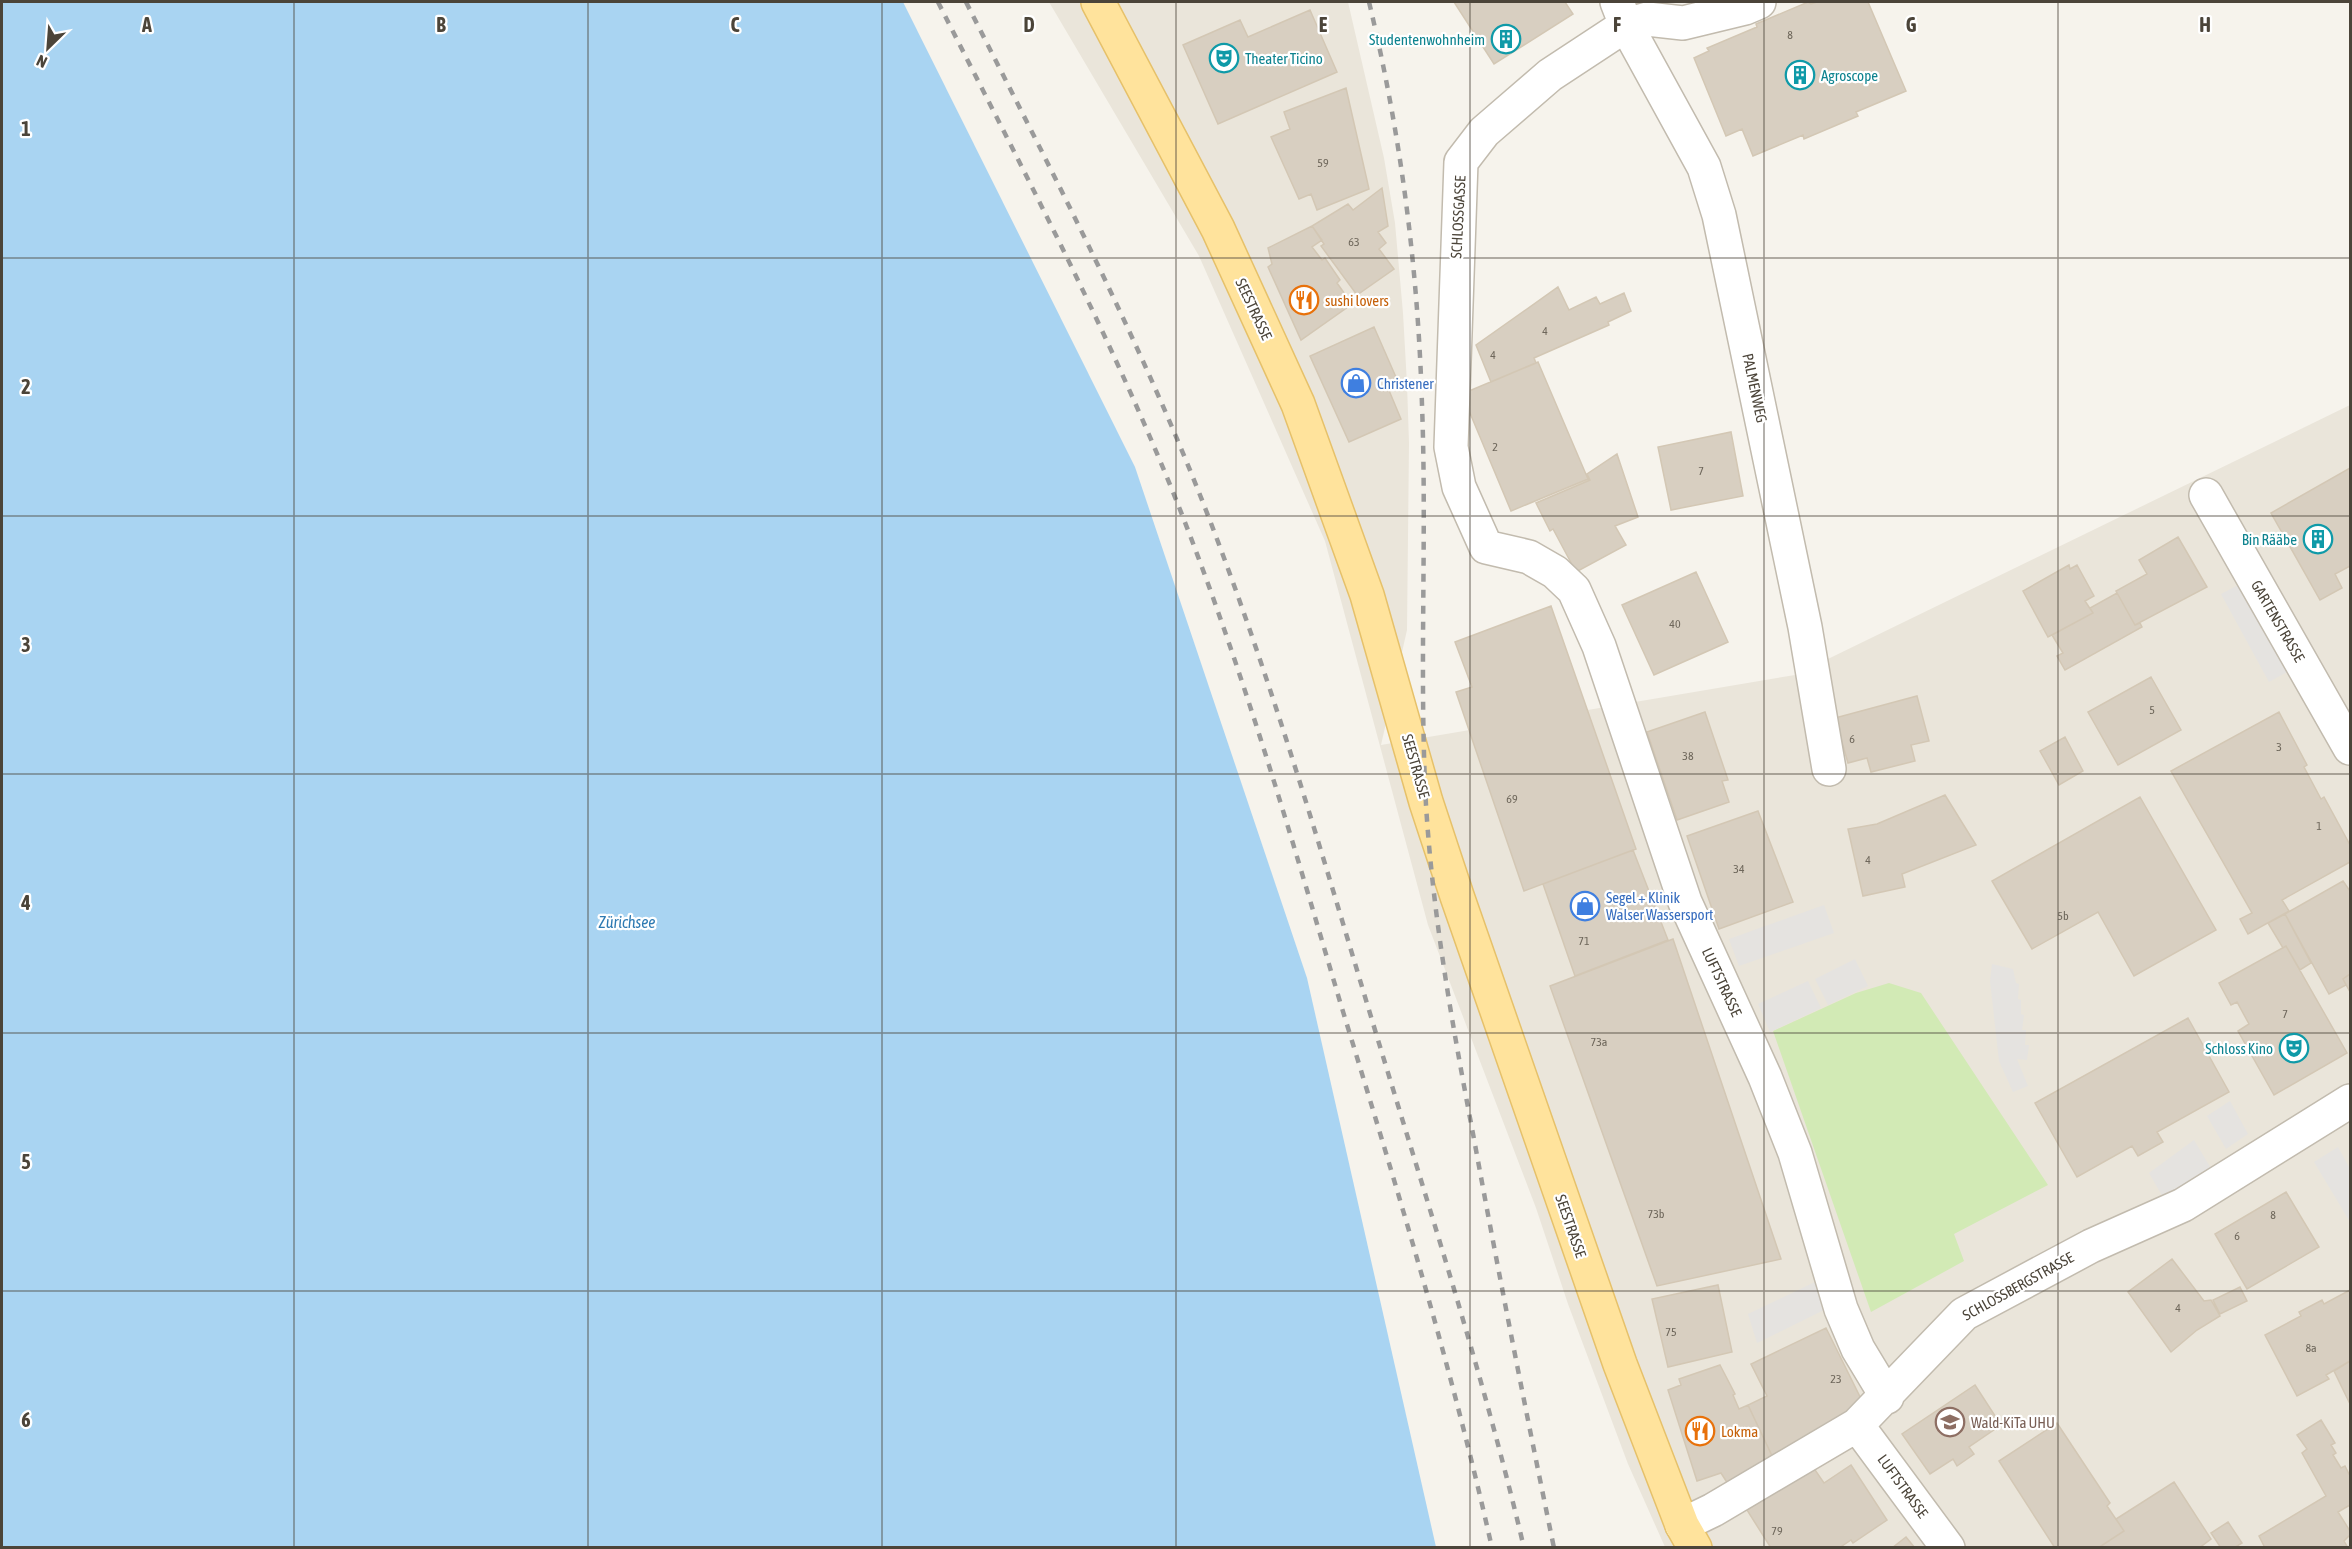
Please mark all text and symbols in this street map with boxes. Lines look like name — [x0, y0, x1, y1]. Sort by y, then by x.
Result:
text: A — [141, 13, 152, 36]
text: B — [436, 13, 446, 36]
text: C — [731, 13, 740, 36]
text: D — [1023, 13, 1035, 36]
text: E — [1319, 13, 1328, 36]
text: F — [1613, 13, 1621, 36]
text: G — [1906, 13, 1917, 36]
text: H — [2199, 13, 2211, 36]
north arrow — [18, 18, 78, 78]
building icon: Studentenwohnheim — [1490, 23, 1522, 55]
house number: 8 — [1787, 28, 1793, 42]
place label: Studentenwohnheim — [1369, 31, 1485, 48]
theatre icon: Theater Ticino — [1208, 42, 1240, 74]
place label: Theater Ticino — [1245, 50, 1323, 67]
text: N — [34, 51, 50, 72]
building icon: Agroscope — [1784, 59, 1816, 91]
place label: Agroscope — [1821, 67, 1878, 84]
text: 1 — [21, 117, 31, 140]
house number: 59 — [1317, 156, 1329, 170]
street label: SCHLOSSGASSE — [1447, 175, 1469, 259]
house number: 63 — [1348, 235, 1360, 249]
street label: SEESTRASSE — [1232, 276, 1276, 343]
restaurant icon: sushi lovers — [1288, 284, 1320, 316]
place label: sushi lovers — [1325, 292, 1389, 309]
house number: 4 — [1542, 324, 1548, 338]
house number: 4 — [1490, 348, 1496, 362]
street label: PALMENWEG — [1739, 352, 1771, 424]
shop icon: Christener — [1340, 367, 1372, 399]
text: 2 — [21, 375, 31, 398]
place label: Christener — [1377, 375, 1434, 392]
house number: 2 — [1492, 440, 1498, 454]
house number: 7 — [1698, 464, 1704, 478]
building icon: Bin Rääbe — [2302, 523, 2334, 555]
place label: Bin Rääbe — [2242, 531, 2297, 548]
street label: GARTENSTRASSE — [2248, 577, 2309, 665]
house number: 40 — [1669, 617, 1681, 631]
text: 3 — [21, 633, 31, 656]
house number: 5 — [2149, 703, 2155, 717]
street label: SEESTRASSE — [1399, 732, 1433, 801]
house number: 6 — [1849, 732, 1855, 746]
house number: 3 — [2276, 740, 2282, 754]
house number: 38 — [1682, 749, 1694, 763]
house number: 69 — [1506, 792, 1518, 806]
house number: 1 — [2316, 819, 2322, 833]
house number: 4 — [1865, 853, 1871, 867]
house number: 34 — [1733, 862, 1745, 876]
place label: Segel + Klinik Walser Wassersport — [1606, 889, 1713, 923]
shop icon: Segel + Klinik Walser Wassersport — [1569, 890, 1601, 922]
text: 4 — [20, 891, 31, 914]
house number: 5b — [2057, 909, 2069, 923]
water label: Zürichsee — [599, 913, 655, 931]
house number: 71 — [1578, 934, 1590, 948]
street label: LUFTSTRASSE — [1699, 945, 1746, 1020]
house number: 7 — [2282, 1007, 2288, 1021]
theatre icon: Schloss Kino — [2278, 1032, 2310, 1064]
house number: 73a — [1591, 1035, 1607, 1049]
place label: Schloss Kino — [2205, 1040, 2273, 1057]
text: 5 — [21, 1150, 31, 1173]
street label: SEESTRASSE — [1552, 1192, 1590, 1260]
house number: 73b — [1648, 1207, 1665, 1221]
house number: 8 — [2270, 1208, 2276, 1222]
house number: 6 — [2234, 1229, 2240, 1243]
street label: SCHLOSSBERGSTRASSE — [1960, 1248, 2077, 1324]
house number: 4 — [2175, 1301, 2181, 1315]
house number: 75 — [1665, 1325, 1677, 1339]
house number: 8a — [2305, 1341, 2317, 1355]
house number: 23 — [1830, 1372, 1842, 1386]
school or university icon: Wald-KiTa UHU — [1934, 1406, 1966, 1438]
text: 6 — [21, 1408, 31, 1431]
place label: Wald-KiTa UHU — [1971, 1414, 2055, 1431]
restaurant icon: Lokma — [1684, 1415, 1716, 1447]
place label: Lokma — [1721, 1423, 1758, 1440]
street label: LUFTSTRASSE — [1874, 1451, 1932, 1521]
house number: 79 — [1771, 1524, 1783, 1538]

